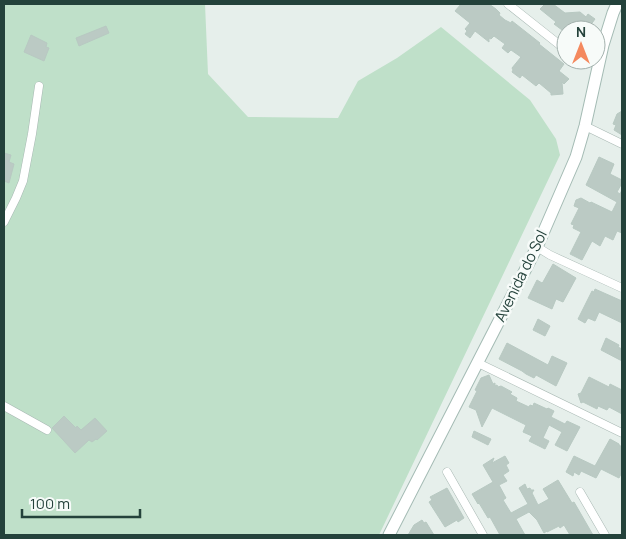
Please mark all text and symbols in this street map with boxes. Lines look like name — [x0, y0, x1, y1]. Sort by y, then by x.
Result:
north arrow — [556, 20, 606, 70]
text: N — [576, 22, 586, 41]
street label: Avenida do Sol — [489, 226, 552, 325]
scale bar — [22, 486, 140, 518]
text: 100 m — [30, 493, 70, 514]

